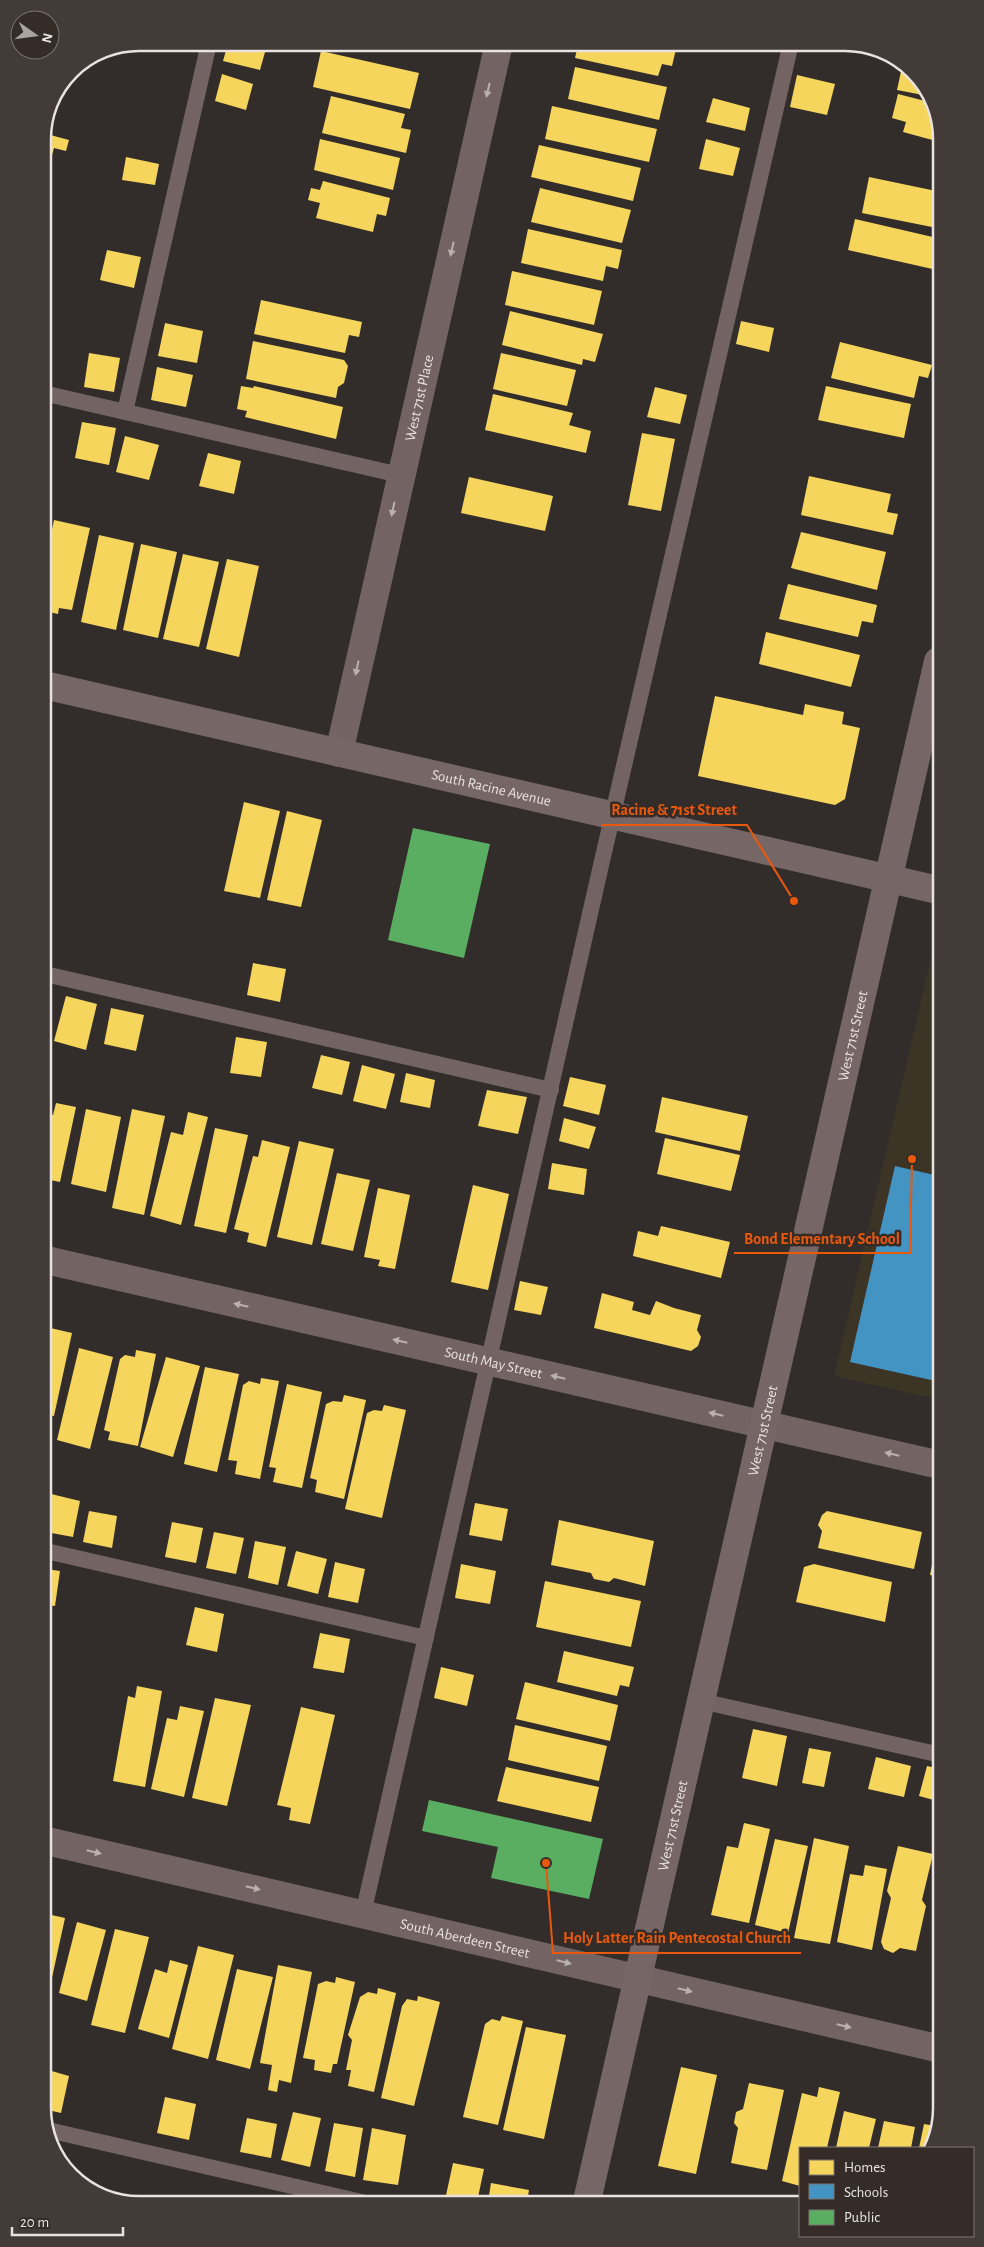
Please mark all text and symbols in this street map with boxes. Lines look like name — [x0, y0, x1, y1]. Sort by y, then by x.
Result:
north arrow — [10, 10, 60, 60]
text: N — [39, 31, 55, 44]
one-way arrow — [484, 83, 492, 98]
one-way arrow — [448, 241, 456, 256]
street label: West 71st Place — [403, 353, 437, 443]
one-way arrow — [388, 502, 396, 518]
one-way arrow — [353, 661, 361, 677]
street label: South Racine Avenue — [430, 767, 553, 809]
callout: Racine & 71st Street — [601, 794, 747, 825]
text: Racine & 71st Street — [611, 802, 737, 818]
street label: West 71st Street — [835, 989, 871, 1083]
callout: Bond Elementary School — [734, 1222, 910, 1253]
text: Bond Elementary School — [744, 1231, 900, 1248]
one-way arrow — [234, 1301, 249, 1309]
one-way arrow — [392, 1337, 407, 1345]
street label: South May Street — [443, 1345, 544, 1382]
one-way arrow — [550, 1373, 566, 1381]
street label: West 71st Street — [745, 1384, 781, 1477]
one-way arrow — [709, 1410, 724, 1418]
one-way arrow — [885, 1450, 900, 1458]
street label: West 71st Street — [655, 1779, 691, 1872]
one-way arrow — [87, 1848, 102, 1856]
one-way arrow — [245, 1884, 260, 1892]
street label: South Aberdeen Street — [399, 1916, 531, 1961]
callout: Holy Latter Rain Pentecostal Church — [553, 1922, 801, 1953]
text: Holy Latter Rain Pentecostal Church — [563, 1930, 791, 1947]
one-way arrow — [557, 1958, 572, 1966]
one-way arrow — [678, 1986, 693, 1994]
one-way arrow — [836, 2022, 851, 2030]
legend — [799, 2147, 974, 2237]
text: Homes — [844, 2160, 886, 2175]
text: Schools — [844, 2185, 888, 2200]
scale bar — [12, 2204, 124, 2236]
text: Public — [844, 2210, 880, 2225]
text: 20 m — [20, 2215, 49, 2230]

